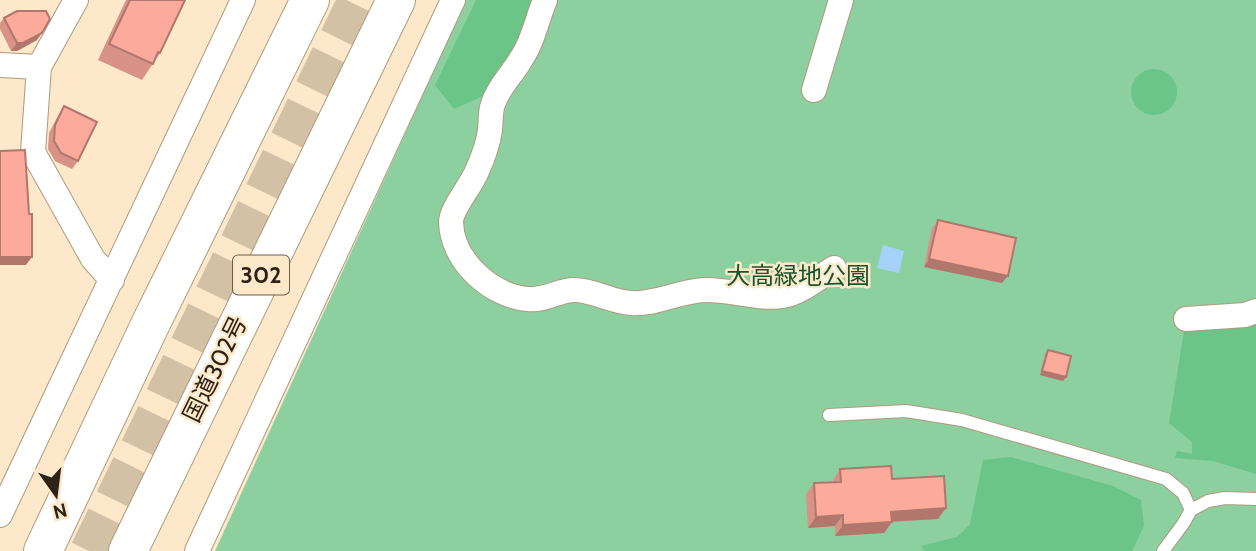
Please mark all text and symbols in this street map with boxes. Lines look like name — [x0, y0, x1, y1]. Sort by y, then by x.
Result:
road number: 302 — [233, 256, 289, 294]
park label: 大高緑地公園 — [726, 261, 870, 290]
street label: 国道302号 — [176, 311, 253, 427]
north arrow — [21, 460, 91, 530]
text: N — [51, 498, 69, 524]

